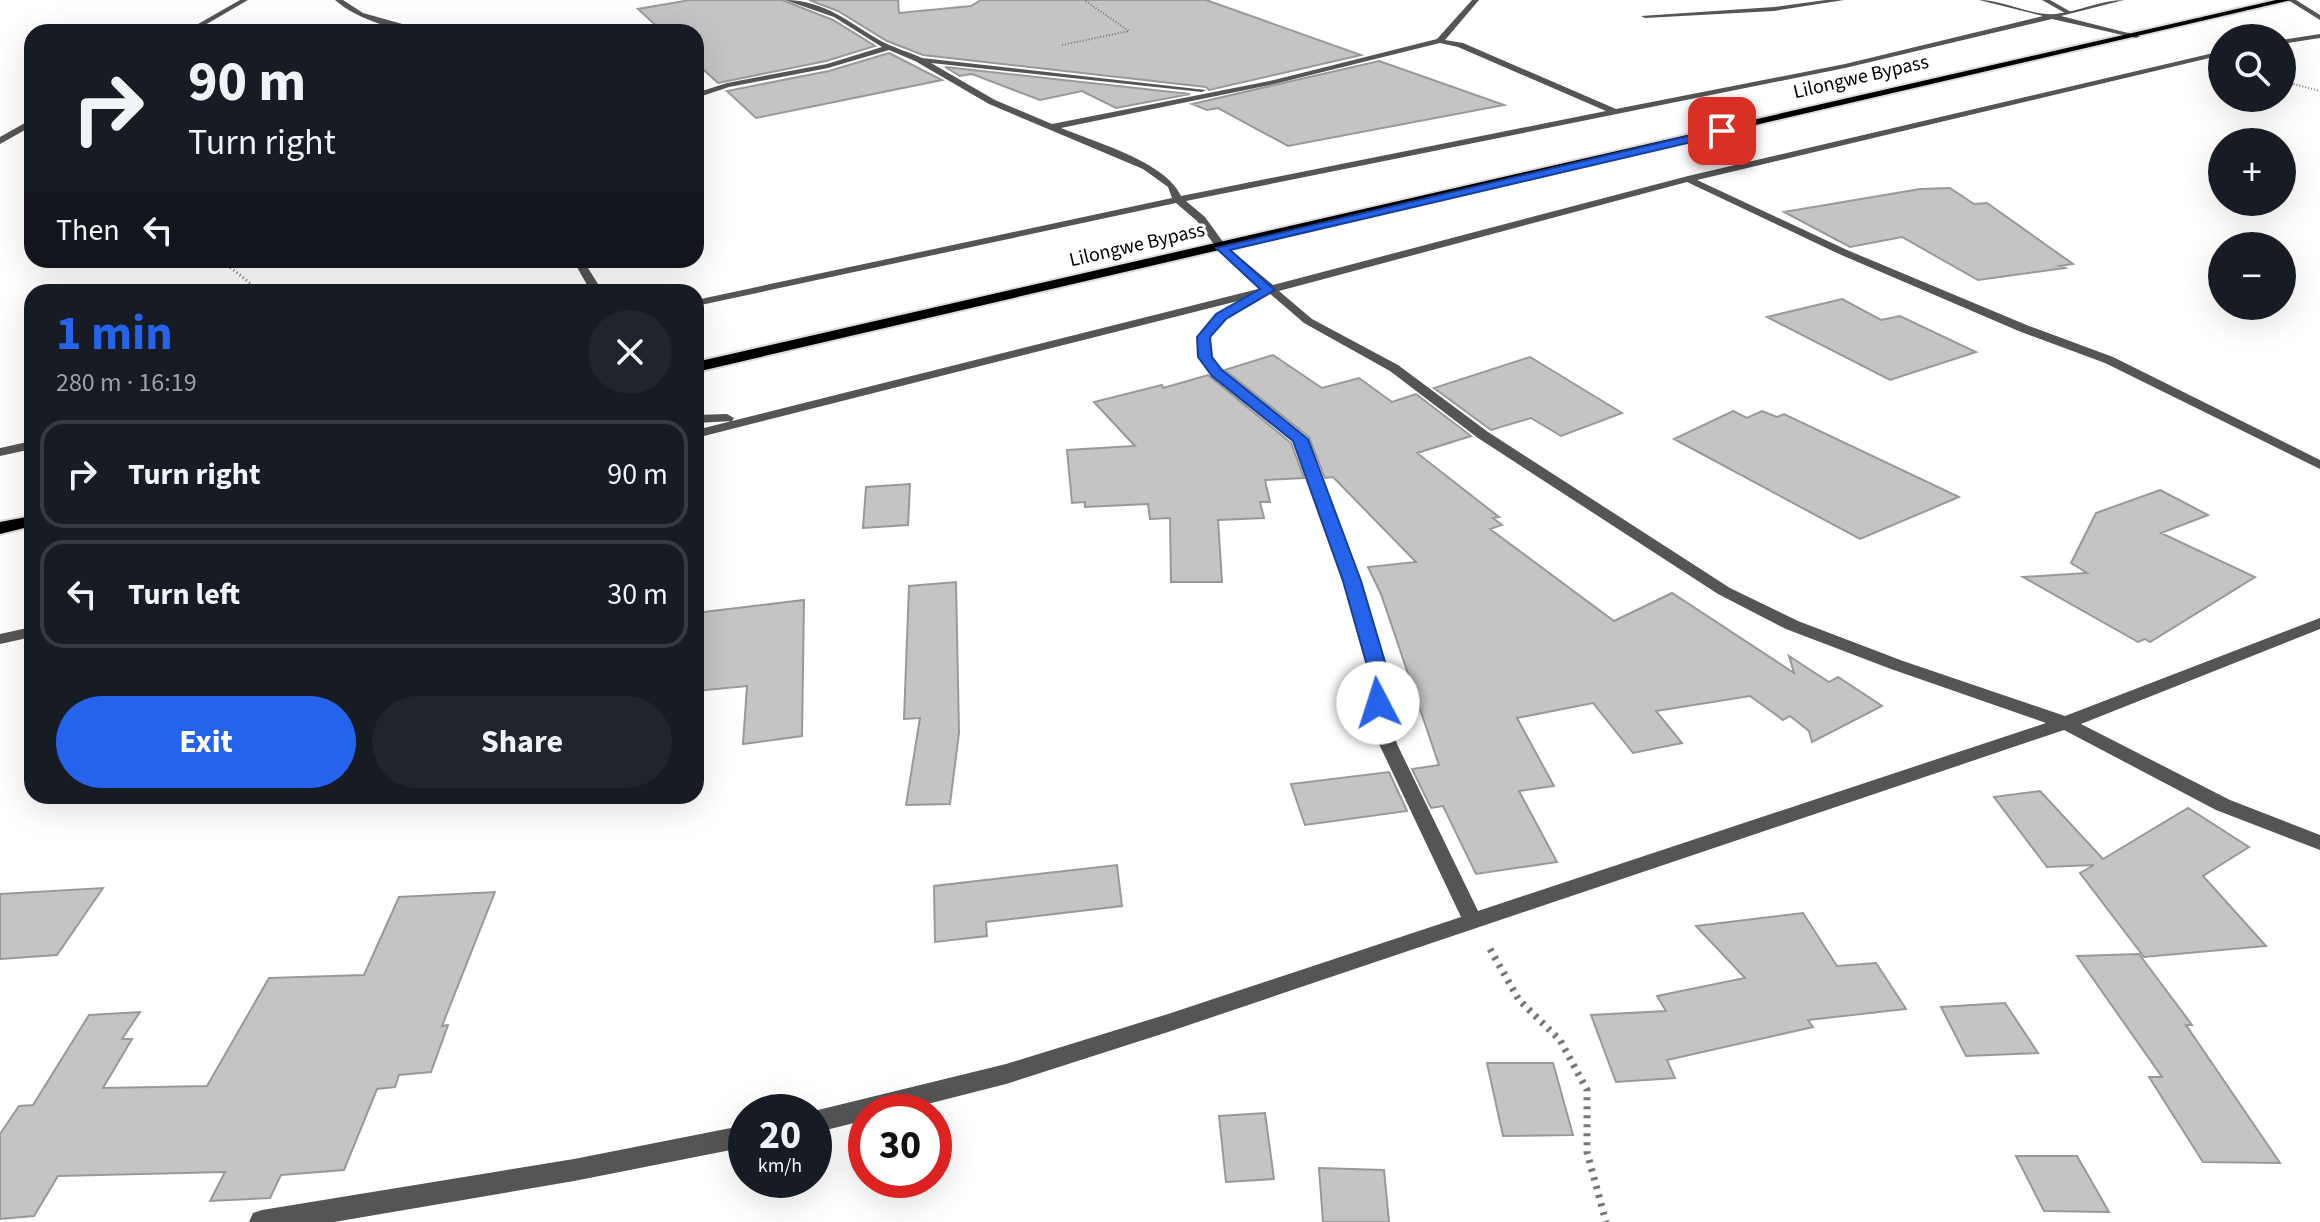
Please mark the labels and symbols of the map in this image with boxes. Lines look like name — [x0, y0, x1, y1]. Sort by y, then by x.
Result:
street label: Lilongwe Bypass — [1790, 48, 1932, 106]
pin — [1688, 97, 1756, 165]
street label: Lilongwe Bypass — [1066, 216, 1208, 274]
position arrow — [1336, 661, 1420, 745]
speed limit sign: 30 — [848, 1094, 952, 1198]

